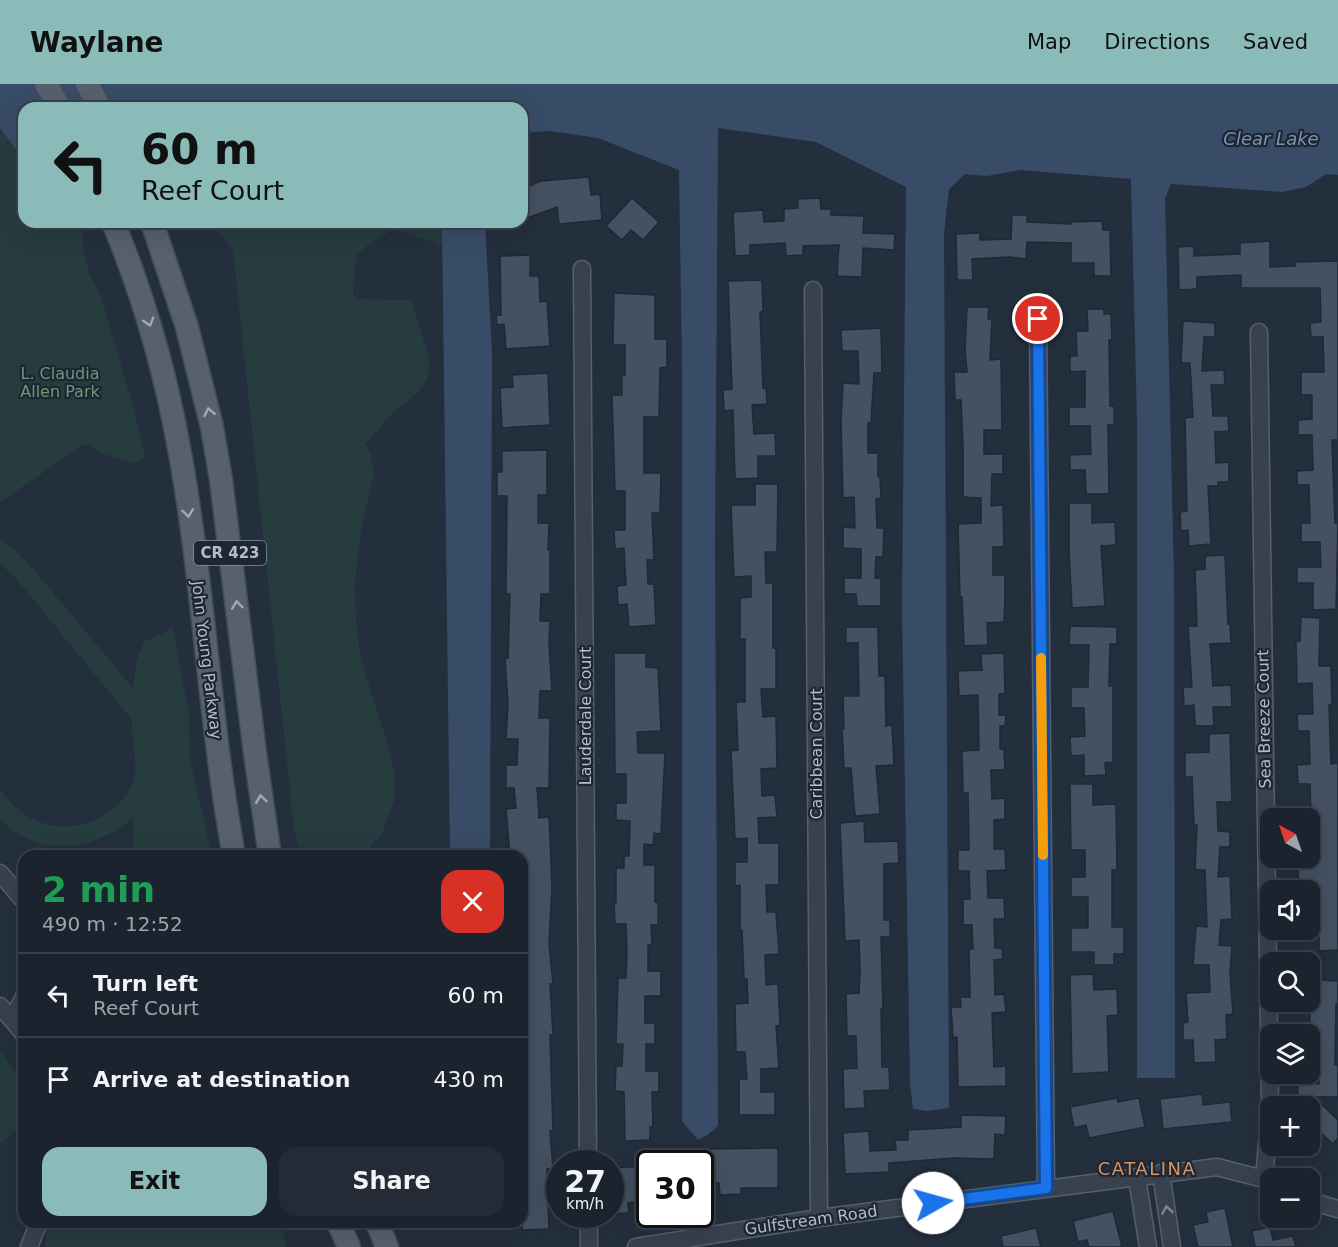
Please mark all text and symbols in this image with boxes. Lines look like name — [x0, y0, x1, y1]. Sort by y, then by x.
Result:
text: Waylane — [30, 26, 164, 59]
text: Map — [1027, 30, 1071, 54]
text: Directions — [1104, 30, 1210, 54]
text: Saved — [1243, 30, 1308, 54]
text: 60 m — [141, 125, 258, 174]
icon: left — [42, 126, 120, 204]
water label: Clear Lake — [1223, 128, 1319, 149]
text: Reef Court — [141, 175, 284, 206]
pin — [1012, 293, 1063, 344]
icon: arrive — [1021, 302, 1054, 335]
one-way arrow — [142, 316, 154, 327]
park label: L. Claudia Allen Park — [20, 364, 100, 401]
one-way arrow — [203, 408, 216, 418]
one-way arrow — [182, 508, 194, 517]
road number: CR 423 — [194, 541, 266, 565]
street label: John Young Parkway — [188, 579, 226, 740]
one-way arrow — [231, 601, 243, 610]
street label: Lauderdale Court — [576, 647, 595, 785]
street label: Sea Breeze Court — [1253, 649, 1275, 789]
street label: Caribbean Court — [807, 688, 826, 820]
one-way arrow — [256, 794, 268, 803]
north arrow — [1260, 808, 1320, 868]
map controls — [1260, 808, 1320, 1228]
text: 2 min — [42, 869, 155, 910]
button: close — [441, 870, 504, 933]
button: sound — [1260, 880, 1320, 940]
text: 490 m · 12:52 — [42, 912, 183, 936]
button: search — [1260, 952, 1320, 1012]
text: Turn left — [93, 971, 198, 996]
icon: left — [42, 979, 75, 1012]
text: 60 m — [448, 983, 504, 1008]
text: Reef Court — [93, 996, 199, 1020]
button: layers — [1260, 1024, 1320, 1084]
icon: arrive — [42, 1063, 75, 1096]
text: Arrive at destination — [93, 1067, 350, 1092]
text: 430 m — [434, 1067, 504, 1092]
button: + — [1260, 1096, 1320, 1156]
button: Exit — [42, 1147, 267, 1216]
button: Share — [279, 1147, 504, 1216]
speed limit sign: 30 — [636, 1150, 714, 1228]
district label: CATALINA — [1098, 1158, 1196, 1179]
text: 27 — [564, 1164, 606, 1199]
button: − — [1260, 1168, 1320, 1228]
position arrow — [901, 1171, 965, 1235]
text: km/h — [566, 1195, 604, 1213]
street label: Gulfstream Road — [743, 1201, 879, 1239]
one-way arrow — [1161, 1205, 1173, 1215]

